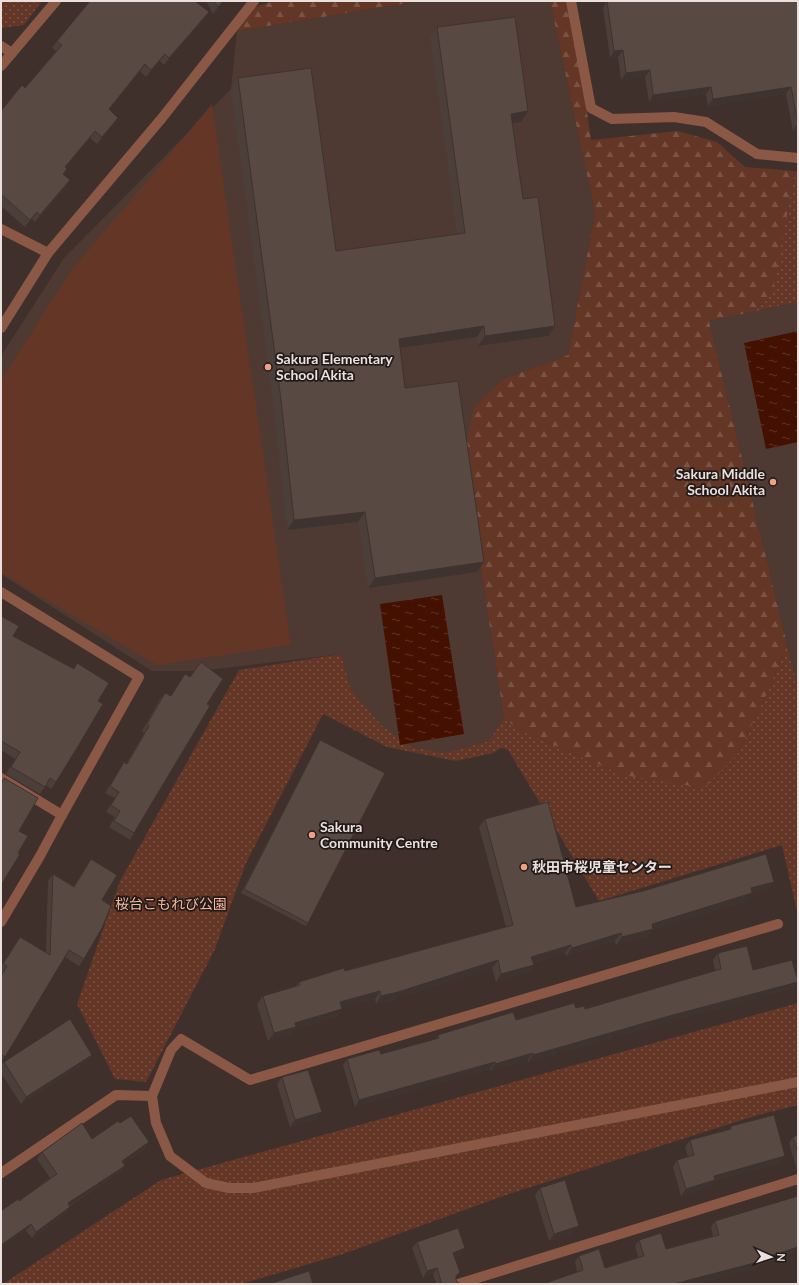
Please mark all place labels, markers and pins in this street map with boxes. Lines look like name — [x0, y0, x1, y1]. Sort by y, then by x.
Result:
place label: Sakura Elementary School Akita — [276, 350, 393, 383]
marker: Sakura Elementary School Akita — [263, 362, 273, 372]
place label: Sakura Middle School Akita — [676, 465, 766, 498]
marker: Sakura Middle School Akita — [768, 477, 778, 487]
place label: Sakura Community Centre — [320, 818, 438, 851]
marker: Sakura Community Centre — [307, 830, 317, 840]
place label: 秋田市桜児童センター — [532, 858, 672, 875]
marker: 秋田市桜児童センター — [519, 862, 529, 872]

